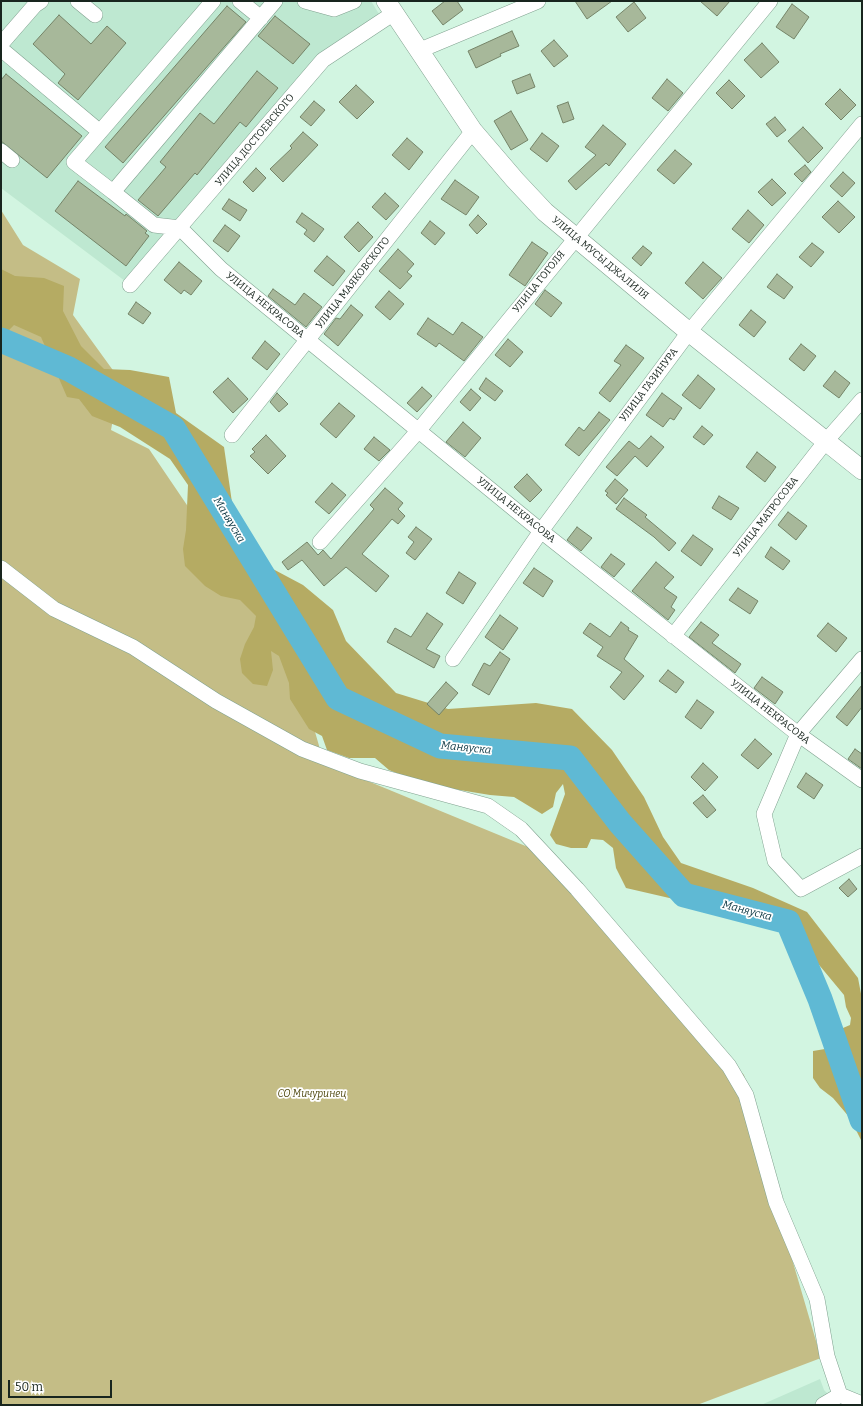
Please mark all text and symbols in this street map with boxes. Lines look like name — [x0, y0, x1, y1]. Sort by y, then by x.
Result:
street label: УЛИЦА ДОСТОЕВСКОГО — [213, 92, 297, 188]
street label: УЛИЦА МУСЫ ДЖАЛИЛЯ — [549, 214, 651, 302]
street label: УЛИЦА МАЯКОВСКОГО — [313, 235, 393, 331]
street label: УЛИЦА ГОГОЛЯ — [510, 249, 568, 315]
street label: УЛИЦА НЕКРАСОВА — [223, 270, 307, 340]
street label: УЛИЦА ГАЗИНУРА — [617, 346, 681, 424]
street label: УЛИЦА НЕКРАСОВА — [474, 475, 558, 545]
street label: УЛИЦА МАТРОСОВА — [731, 475, 801, 559]
water label: Маняуска — [210, 495, 248, 545]
street label: УЛИЦА НЕКРАСОВА — [728, 677, 812, 747]
water label: Маняуска — [440, 739, 492, 757]
water label: Маняуска — [721, 898, 773, 924]
park label: СО Мичуринец — [277, 1088, 347, 1100]
scale bar — [10, 1372, 114, 1398]
text: 50 m — [15, 1380, 43, 1394]

